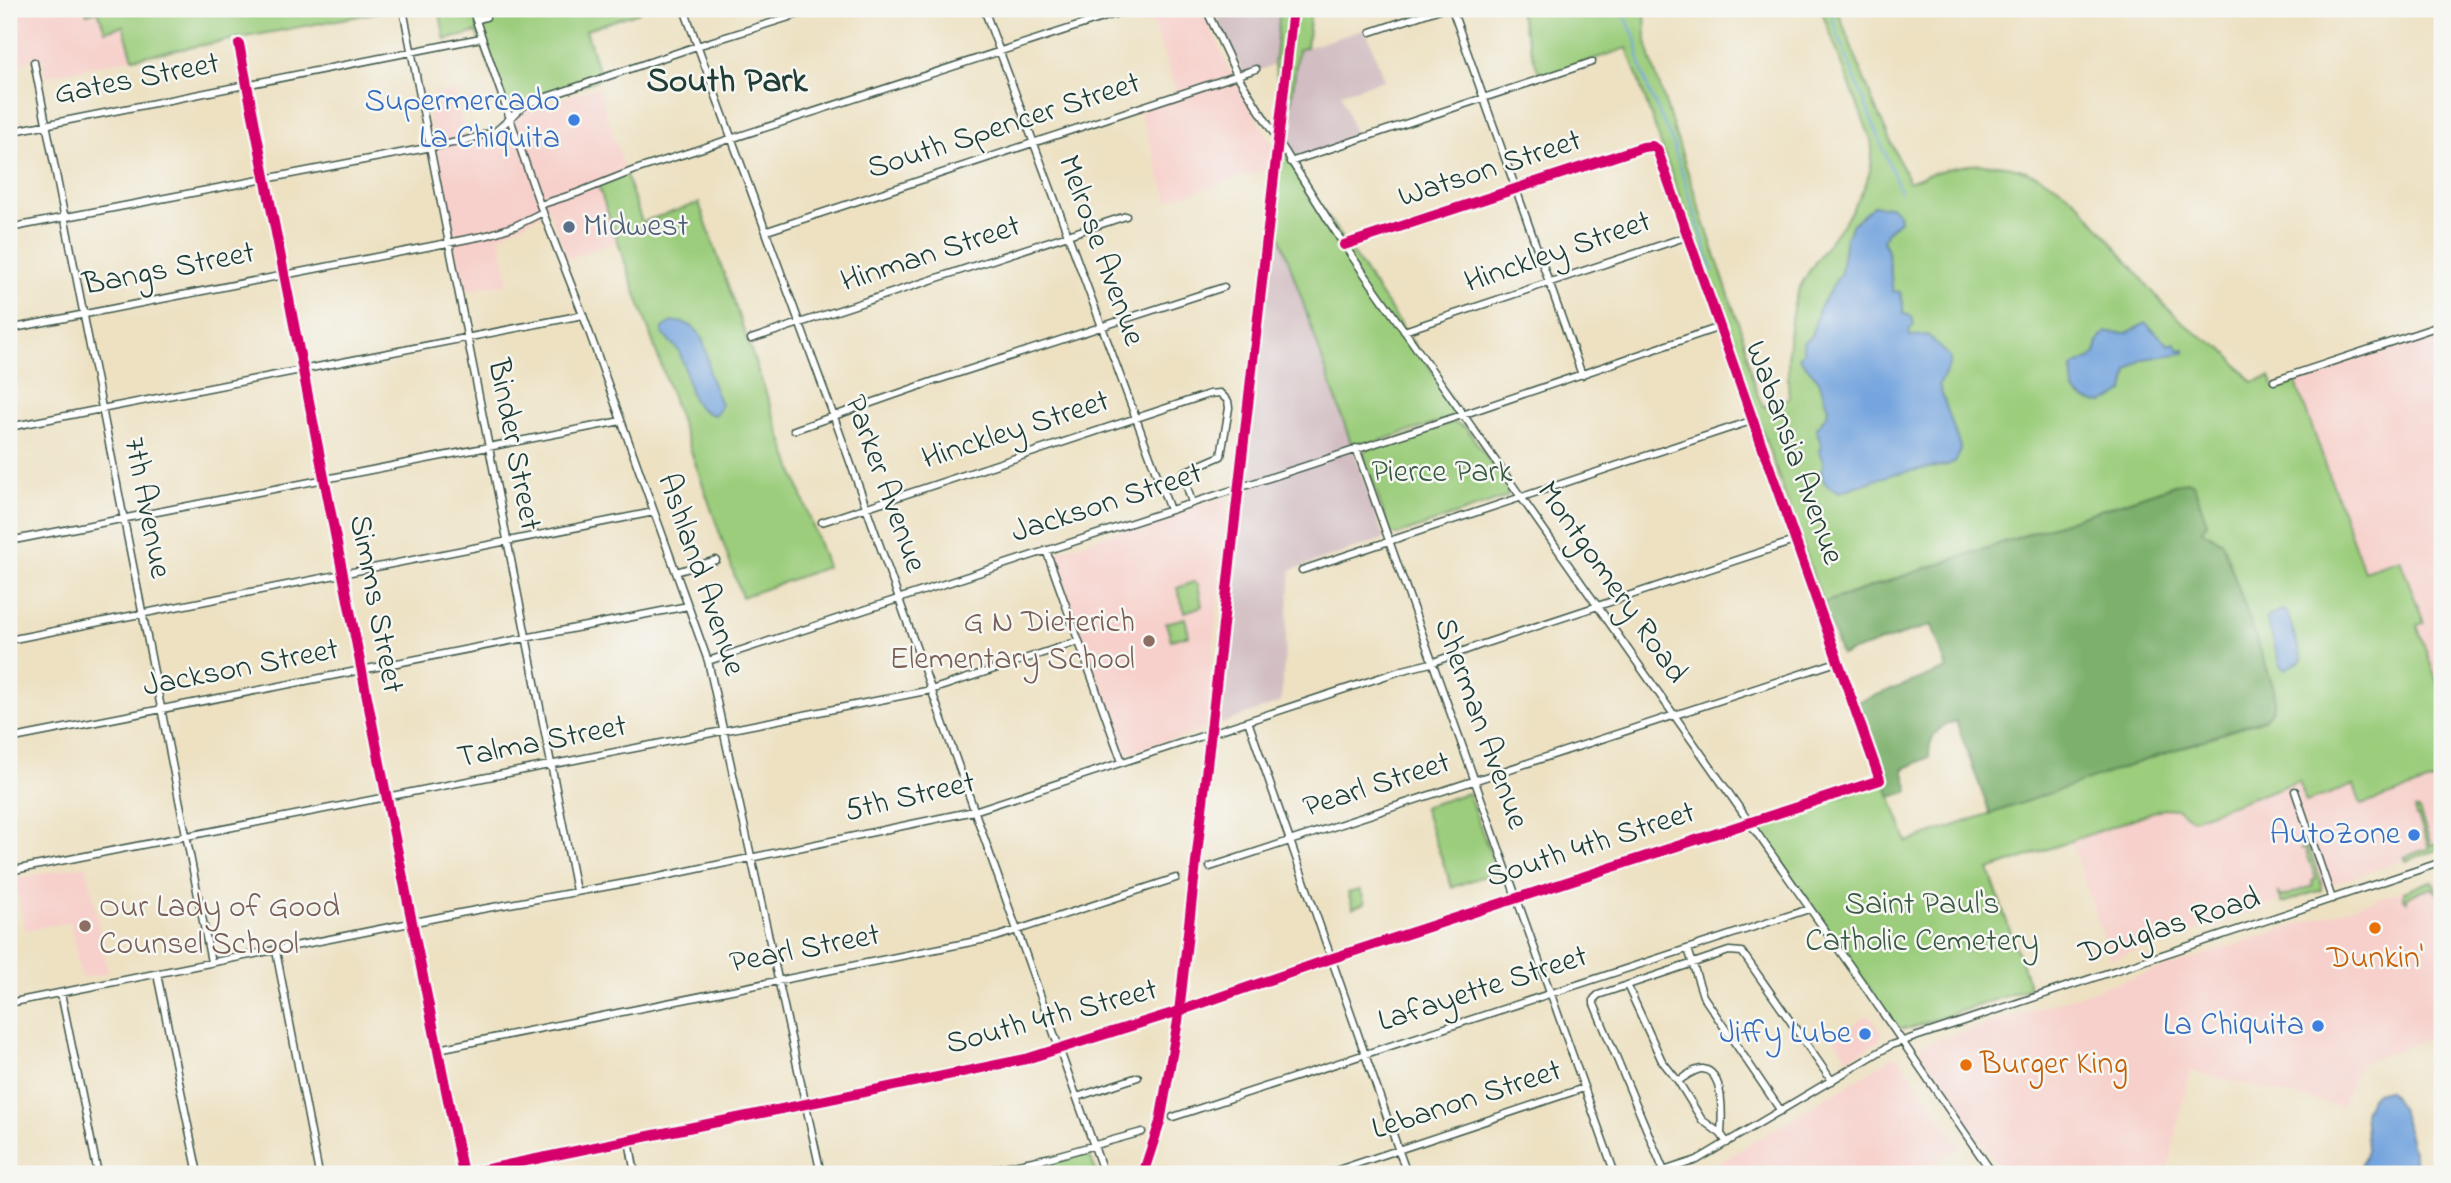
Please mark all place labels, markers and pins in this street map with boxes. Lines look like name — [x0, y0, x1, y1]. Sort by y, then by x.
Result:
place label: Supermercado La Chiquita — [364, 79, 560, 163]
marker: Supermercado La Chiquita — [566, 112, 582, 128]
place label: Midwest — [583, 204, 689, 251]
marker: Midwest — [561, 219, 577, 235]
place label: G N Dieterich Elementary School — [890, 600, 1135, 684]
marker: G N Dieterich Elementary School — [1141, 633, 1157, 649]
place label: AutoZone — [2270, 812, 2401, 859]
marker: AutoZone — [2406, 827, 2422, 843]
place label: Our Lady of Good Counsel School — [99, 885, 340, 969]
marker: Our Lady of Good Counsel School — [77, 918, 93, 934]
marker: Dunkin' — [2367, 920, 2383, 936]
place label: Dunkin' — [2326, 936, 2423, 983]
place label: La Chiquita — [2163, 1003, 2304, 1050]
place label: Jiffy Lube — [1720, 1011, 1852, 1058]
marker: La Chiquita — [2310, 1018, 2326, 1034]
marker: Jiffy Lube — [1857, 1026, 1873, 1042]
place label: Burger King — [1979, 1042, 2128, 1089]
marker: Burger King — [1958, 1057, 1974, 1073]

